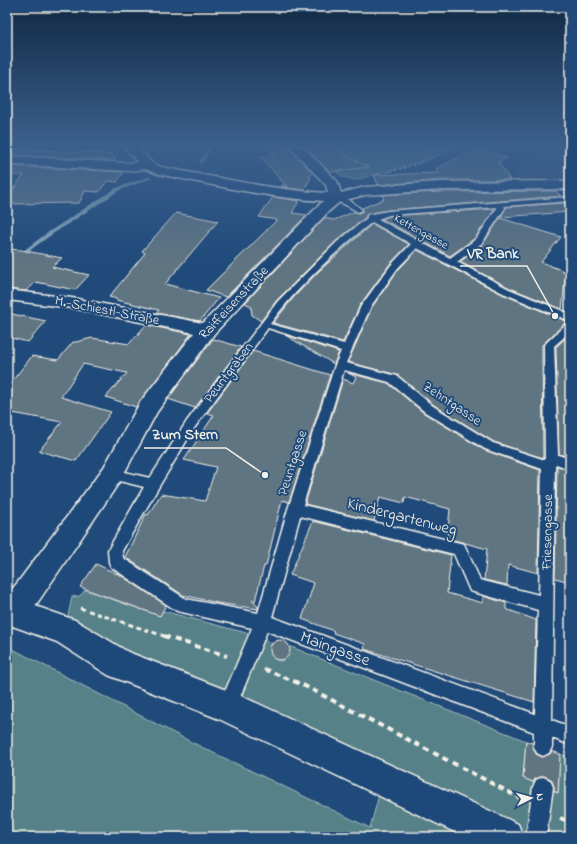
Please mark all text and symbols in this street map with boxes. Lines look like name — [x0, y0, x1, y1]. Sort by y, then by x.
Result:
street label: Kettengasse — [390, 210, 452, 256]
callout: VR Bank — [460, 239, 527, 266]
text: VR Bank — [466, 243, 519, 265]
street label: Raiffeisenstraße — [194, 261, 274, 345]
street label: M.-Schiestl-Straße — [53, 291, 162, 332]
street label: Peuntgraben — [199, 338, 260, 409]
street label: Zehntgasse — [418, 377, 486, 433]
callout: Zum Stern — [144, 421, 226, 448]
text: Zum Stern — [152, 424, 219, 446]
street label: Peuntgasse — [273, 427, 315, 499]
street label: Kindergartenweg — [344, 491, 460, 545]
street label: Friesengasse — [537, 493, 560, 571]
street label: Maingasse — [296, 625, 374, 675]
north arrow — [511, 778, 551, 818]
text: N — [532, 793, 548, 802]

